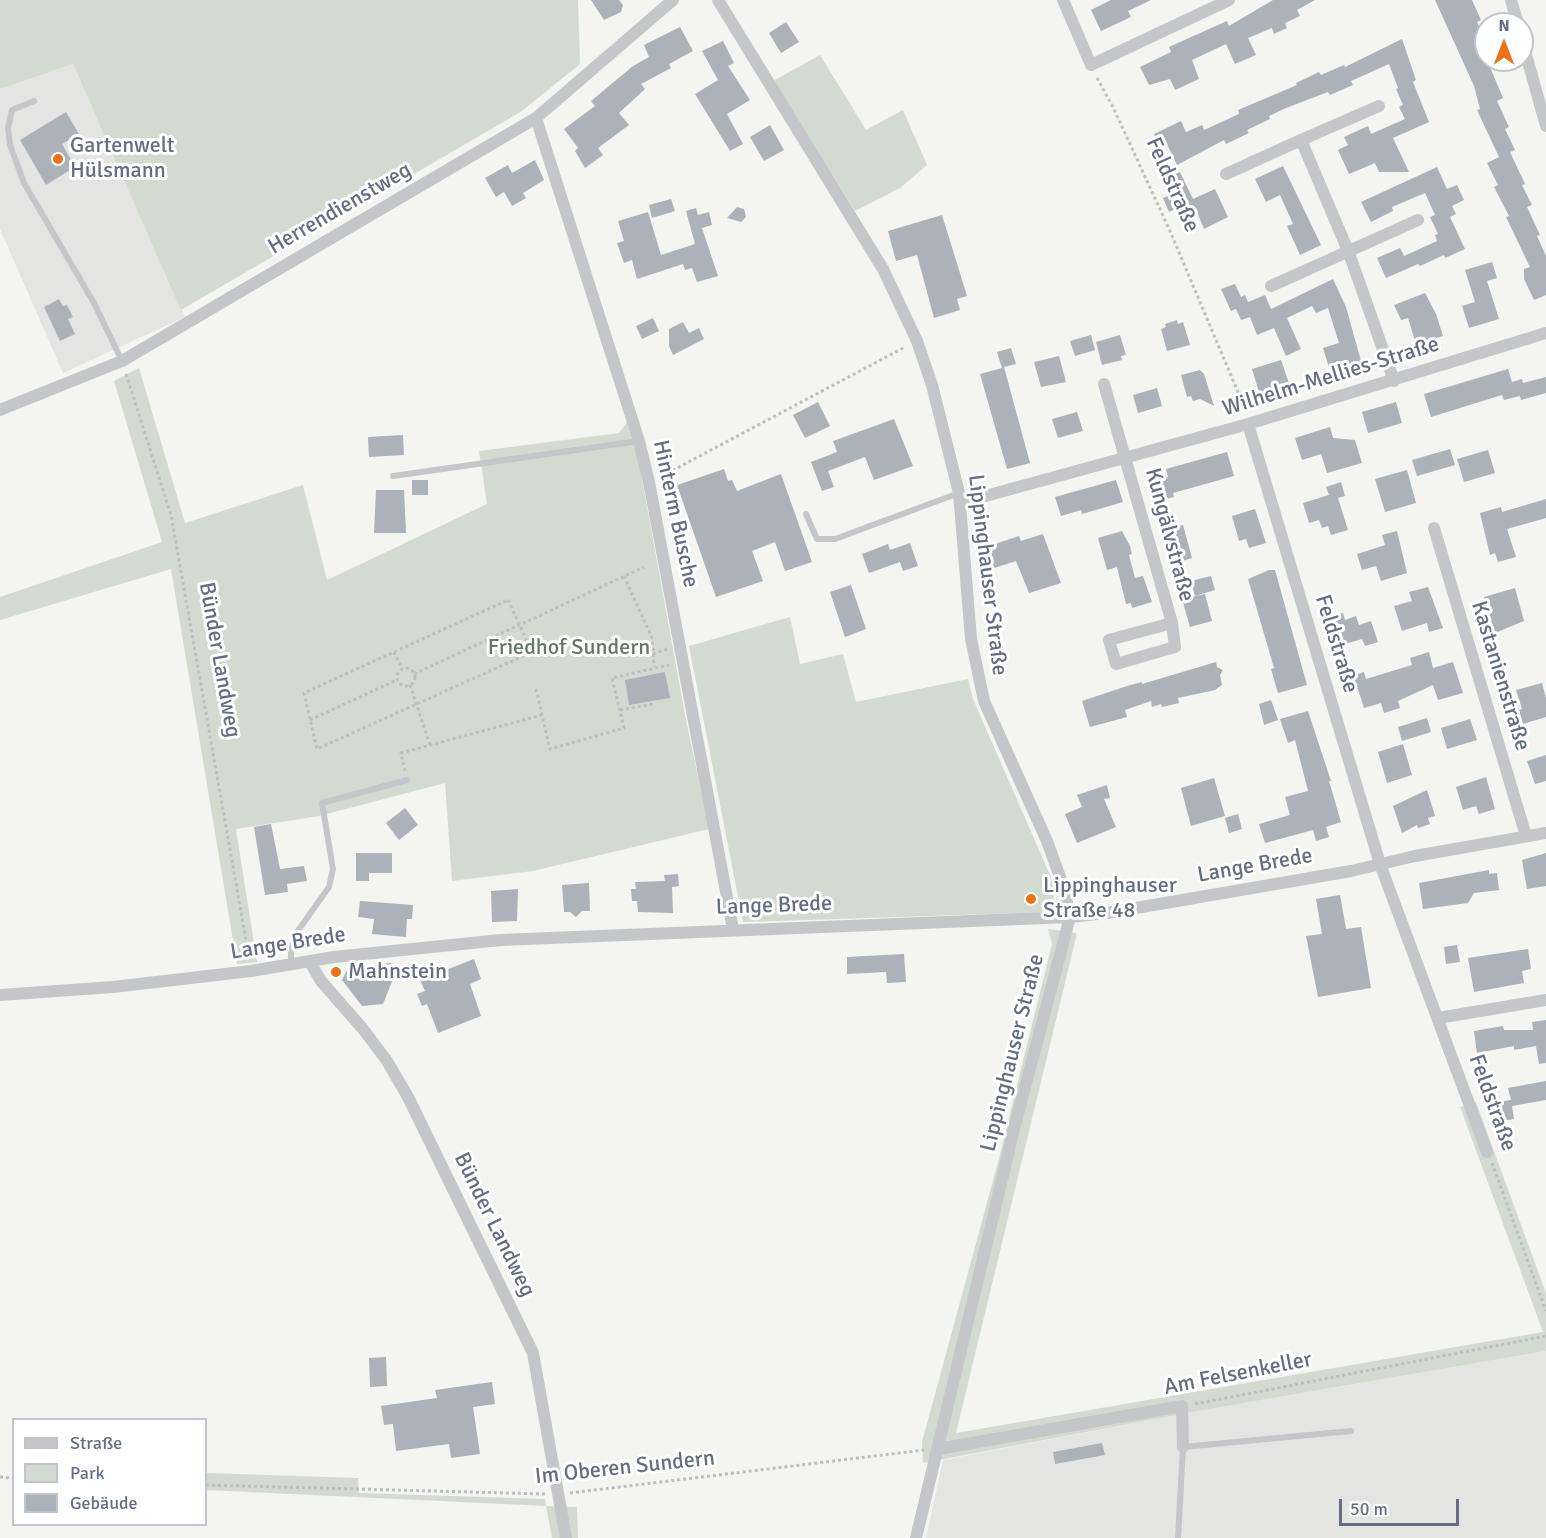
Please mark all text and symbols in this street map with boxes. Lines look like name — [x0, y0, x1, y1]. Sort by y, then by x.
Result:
north arrow — [1474, 12, 1534, 72]
text: N — [1498, 16, 1510, 36]
place label: Gartenwelt Hülsmann — [70, 133, 174, 184]
street label: Feldstraße — [1139, 133, 1205, 237]
marker: Gartenwelt Hülsmann — [51, 152, 65, 166]
street label: Herrendienstweg — [264, 157, 416, 261]
street label: Wilhelm-Mellies-Straße — [1219, 331, 1443, 423]
street label: Hinterm Busche — [646, 438, 704, 590]
street label: Kungälvstraße — [1139, 465, 1199, 605]
street label: Lippinghauser Straße — [962, 473, 1012, 677]
street label: Bünder Landweg — [192, 580, 246, 740]
street label: Feldstraße — [1309, 592, 1363, 696]
street label: Kastanienstraße — [1465, 598, 1535, 754]
park label: Friedhof Sundern — [488, 635, 650, 661]
street label: Lange Brede — [1195, 843, 1315, 889]
place label: Lippinghauser Straße 48 — [1043, 873, 1177, 924]
street label: Lange Brede — [715, 891, 833, 921]
marker: Lippinghauser Straße 48 — [1024, 892, 1038, 906]
street label: Lange Brede — [229, 922, 347, 966]
street label: Lippinghauser Straße — [976, 952, 1050, 1154]
place label: Mahnstein — [348, 959, 447, 985]
marker: Mahnstein — [329, 965, 343, 979]
street label: Feldstraße — [1462, 1051, 1522, 1155]
street label: Bünder Landweg — [448, 1149, 540, 1301]
street label: Am Felsenkeller — [1162, 1347, 1314, 1401]
legend — [12, 1418, 207, 1526]
text: Straße — [70, 1432, 122, 1454]
street label: Im Oberen Sundern — [534, 1445, 716, 1491]
text: Park — [70, 1462, 105, 1484]
scale bar — [1342, 1487, 1462, 1525]
text: Gebäude — [70, 1492, 138, 1514]
text: 50 m — [1350, 1498, 1388, 1520]

